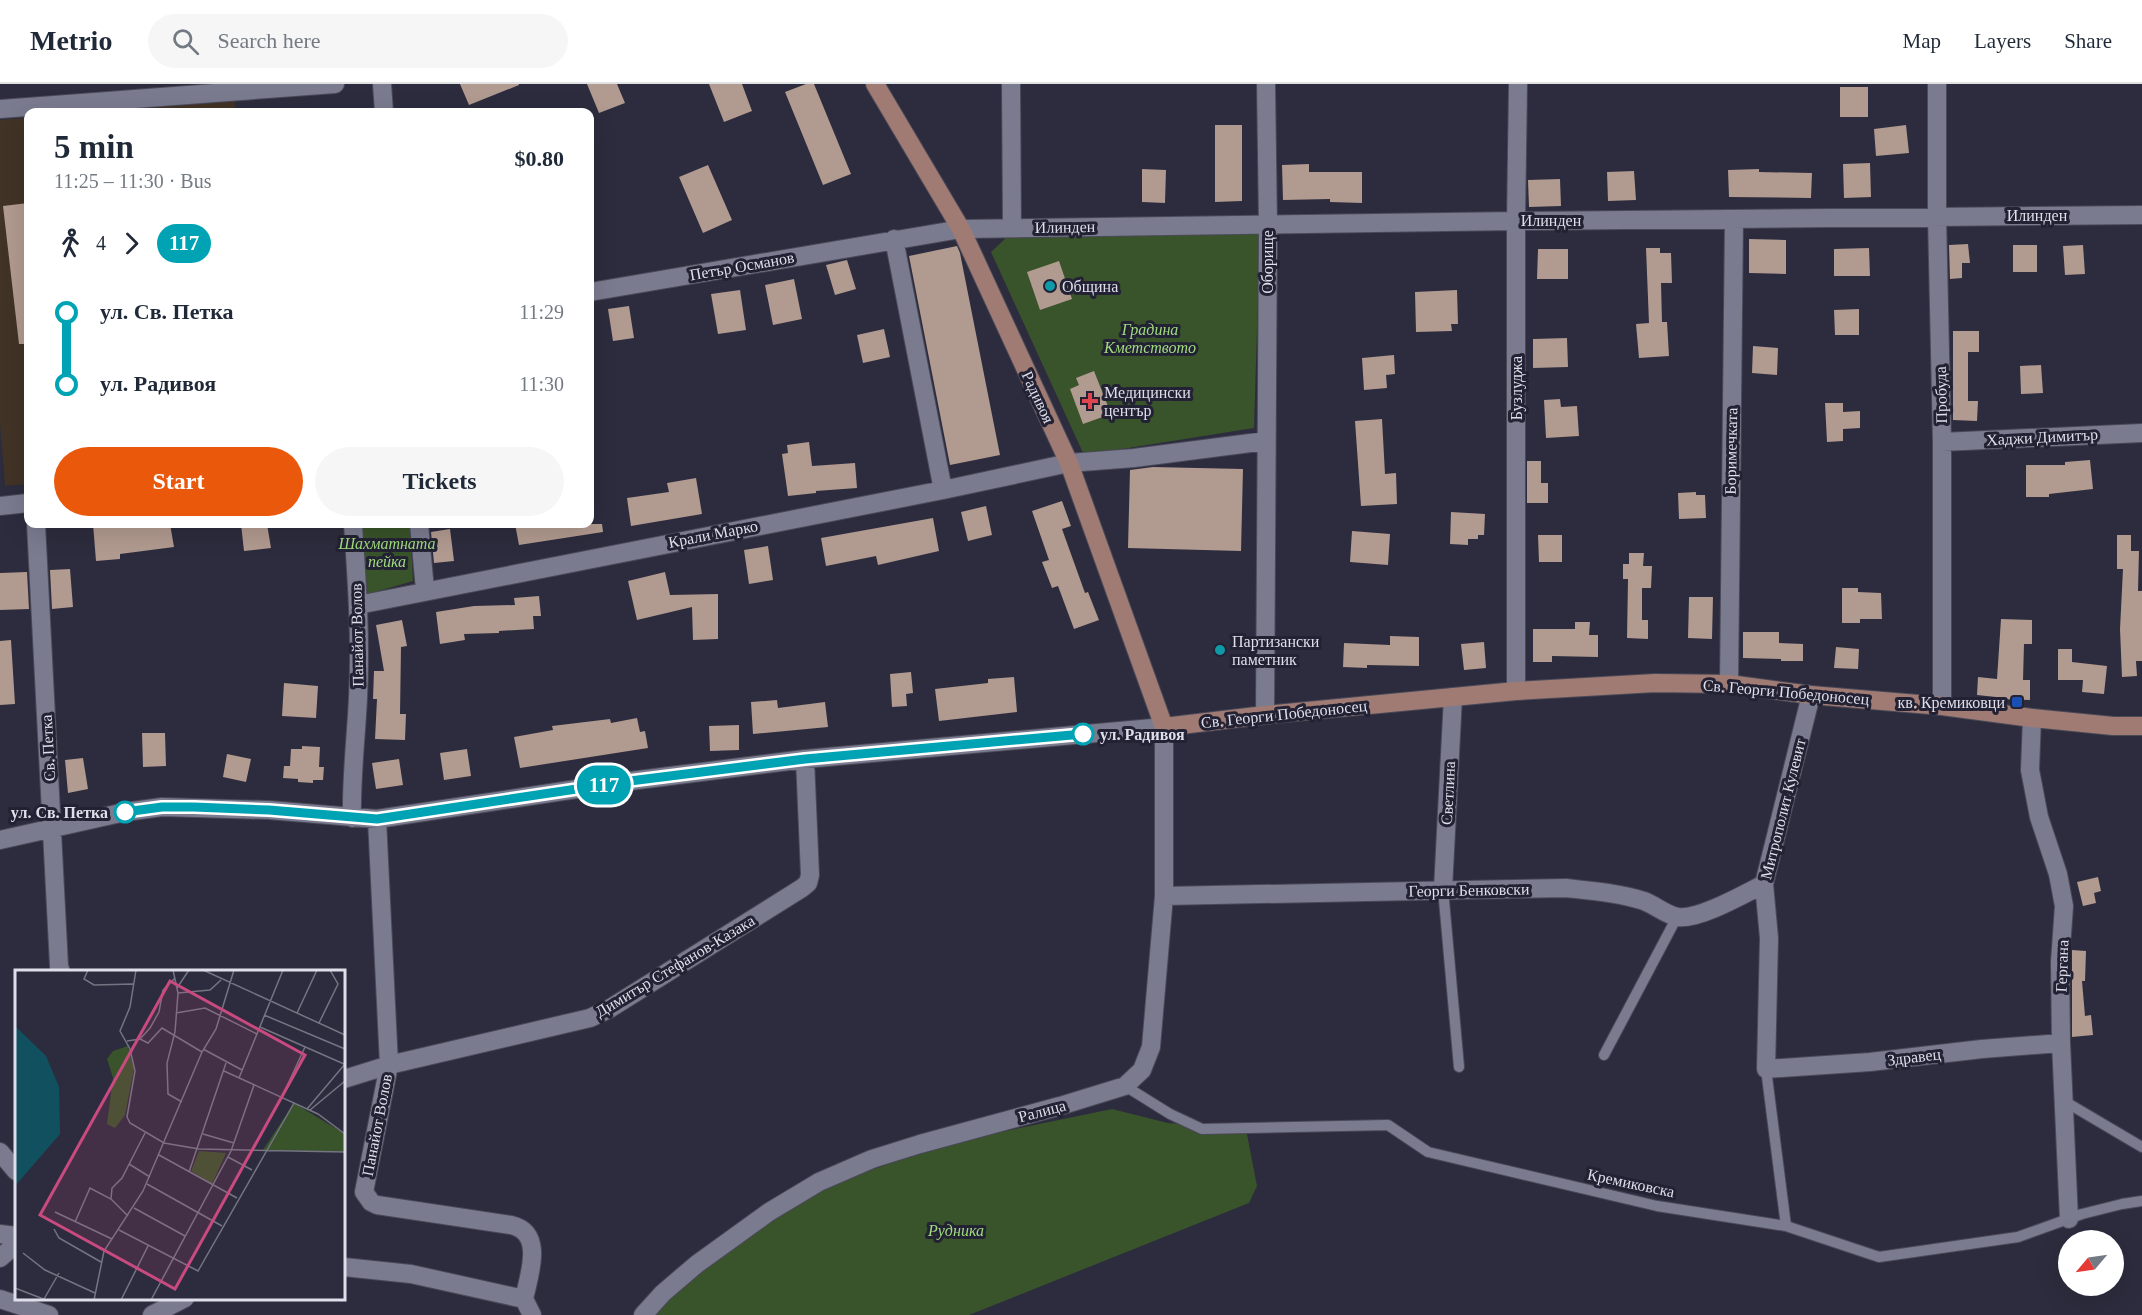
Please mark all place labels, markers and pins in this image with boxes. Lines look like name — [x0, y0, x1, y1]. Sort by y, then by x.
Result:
place label: Община — [1062, 278, 1118, 296]
marker: Община — [1043, 279, 1057, 293]
place label: Медицински център — [1104, 384, 1191, 420]
marker: Медицински център — [1081, 392, 1099, 410]
place label: Партизански паметник — [1232, 633, 1320, 668]
marker: Партизански паметник — [1213, 643, 1227, 657]
place label: кв. Кремиковци — [1898, 694, 2005, 712]
marker: кв. Кремиковци — [2010, 695, 2024, 709]
marker: ул. Радивоя — [1072, 723, 1094, 745]
place label: ул. Радивоя — [1100, 726, 1185, 744]
marker: ул. Св. Петка — [114, 801, 136, 823]
place label: ул. Св. Петка — [11, 804, 108, 822]

